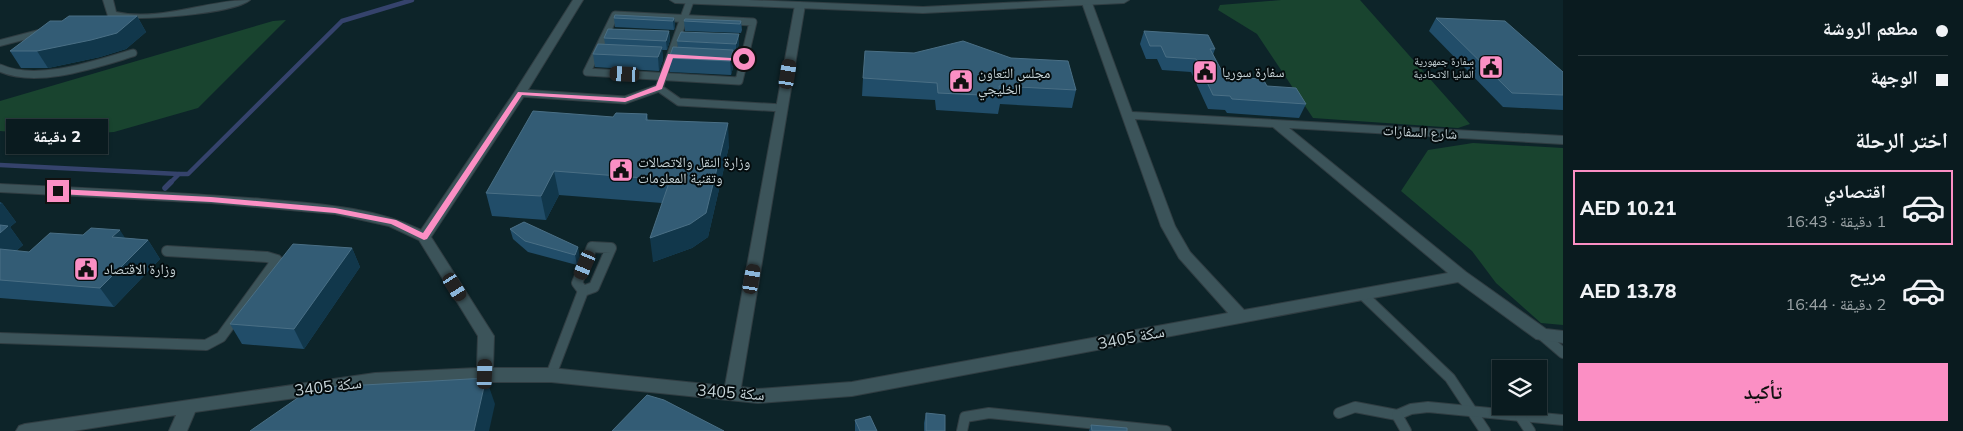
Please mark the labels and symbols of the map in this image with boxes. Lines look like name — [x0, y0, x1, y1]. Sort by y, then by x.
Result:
route start — [733, 48, 755, 70]
place label: سفارة جمهورية ألمانيا الاتحادية — [1414, 54, 1474, 81]
public building icon: سفارة جمهورية ألمانيا الاتحادية — [1478, 54, 1504, 80]
car — [778, 58, 797, 90]
public building icon: سفارة سوريا — [1192, 59, 1218, 85]
place label: سفارة سوريا — [1222, 63, 1284, 81]
place label: مجلس التعاون الخليجي — [978, 64, 1050, 101]
car — [609, 66, 640, 82]
public building icon: مجلس التعاون الخليجي — [948, 68, 974, 94]
callout: 2 دقيقة — [7, 119, 109, 154]
street label: شارع السفارات — [1382, 121, 1458, 144]
place label: وزارة النقل والاتصالات وتقنية المعلومات — [638, 153, 750, 187]
public building icon: وزارة النقل والاتصالات وتقنية المعلومات — [608, 157, 634, 183]
route end — [47, 180, 69, 202]
car — [572, 248, 597, 282]
public building icon: وزارة الاقتصاد — [73, 256, 99, 282]
place label: وزارة الاقتصاد — [104, 260, 176, 278]
car — [742, 263, 761, 295]
car — [440, 270, 469, 304]
street label: سكة 3405 — [1096, 321, 1166, 353]
car — [476, 359, 493, 389]
street label: سكة 3405 — [293, 372, 363, 400]
street label: سكة 3405 — [697, 380, 765, 404]

